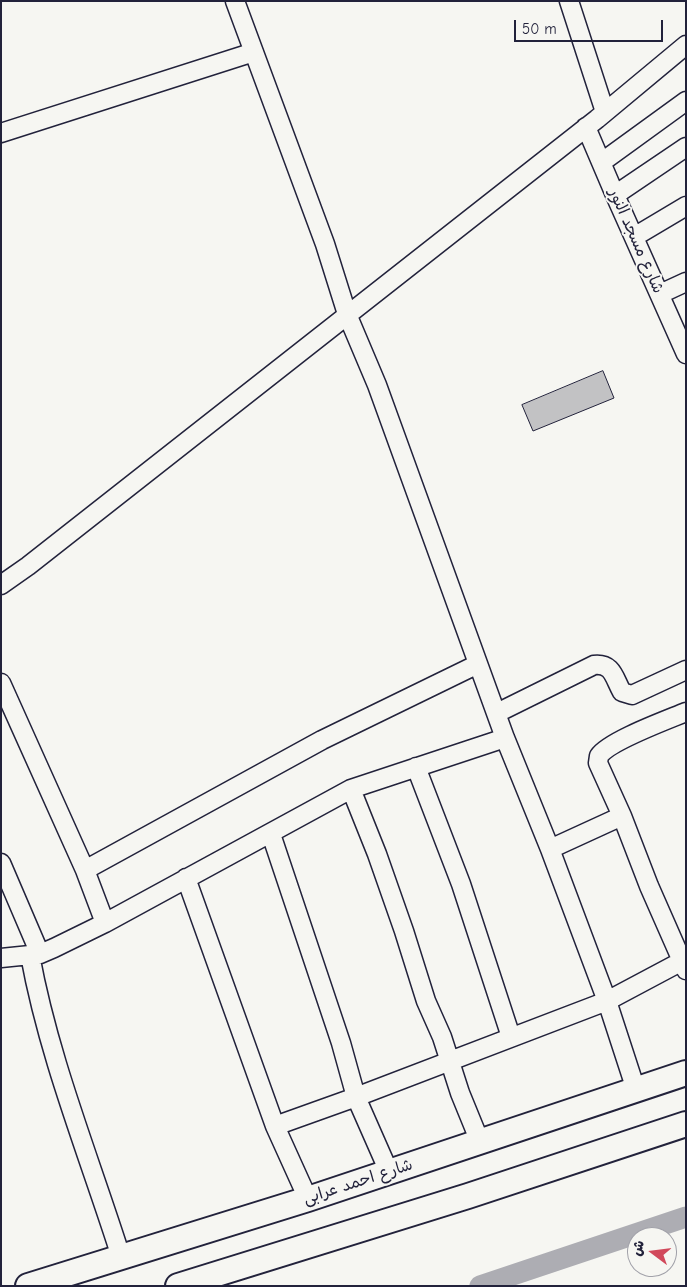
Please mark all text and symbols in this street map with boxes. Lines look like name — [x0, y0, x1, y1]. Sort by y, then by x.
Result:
scale bar — [517, 10, 666, 42]
text: 50 m — [522, 20, 557, 38]
street label: شارع مسجد النور — [604, 186, 668, 296]
street label: شارع احمد عرابى — [301, 1155, 415, 1209]
north arrow — [627, 1227, 677, 1277]
text: ش — [628, 1239, 648, 1258]

